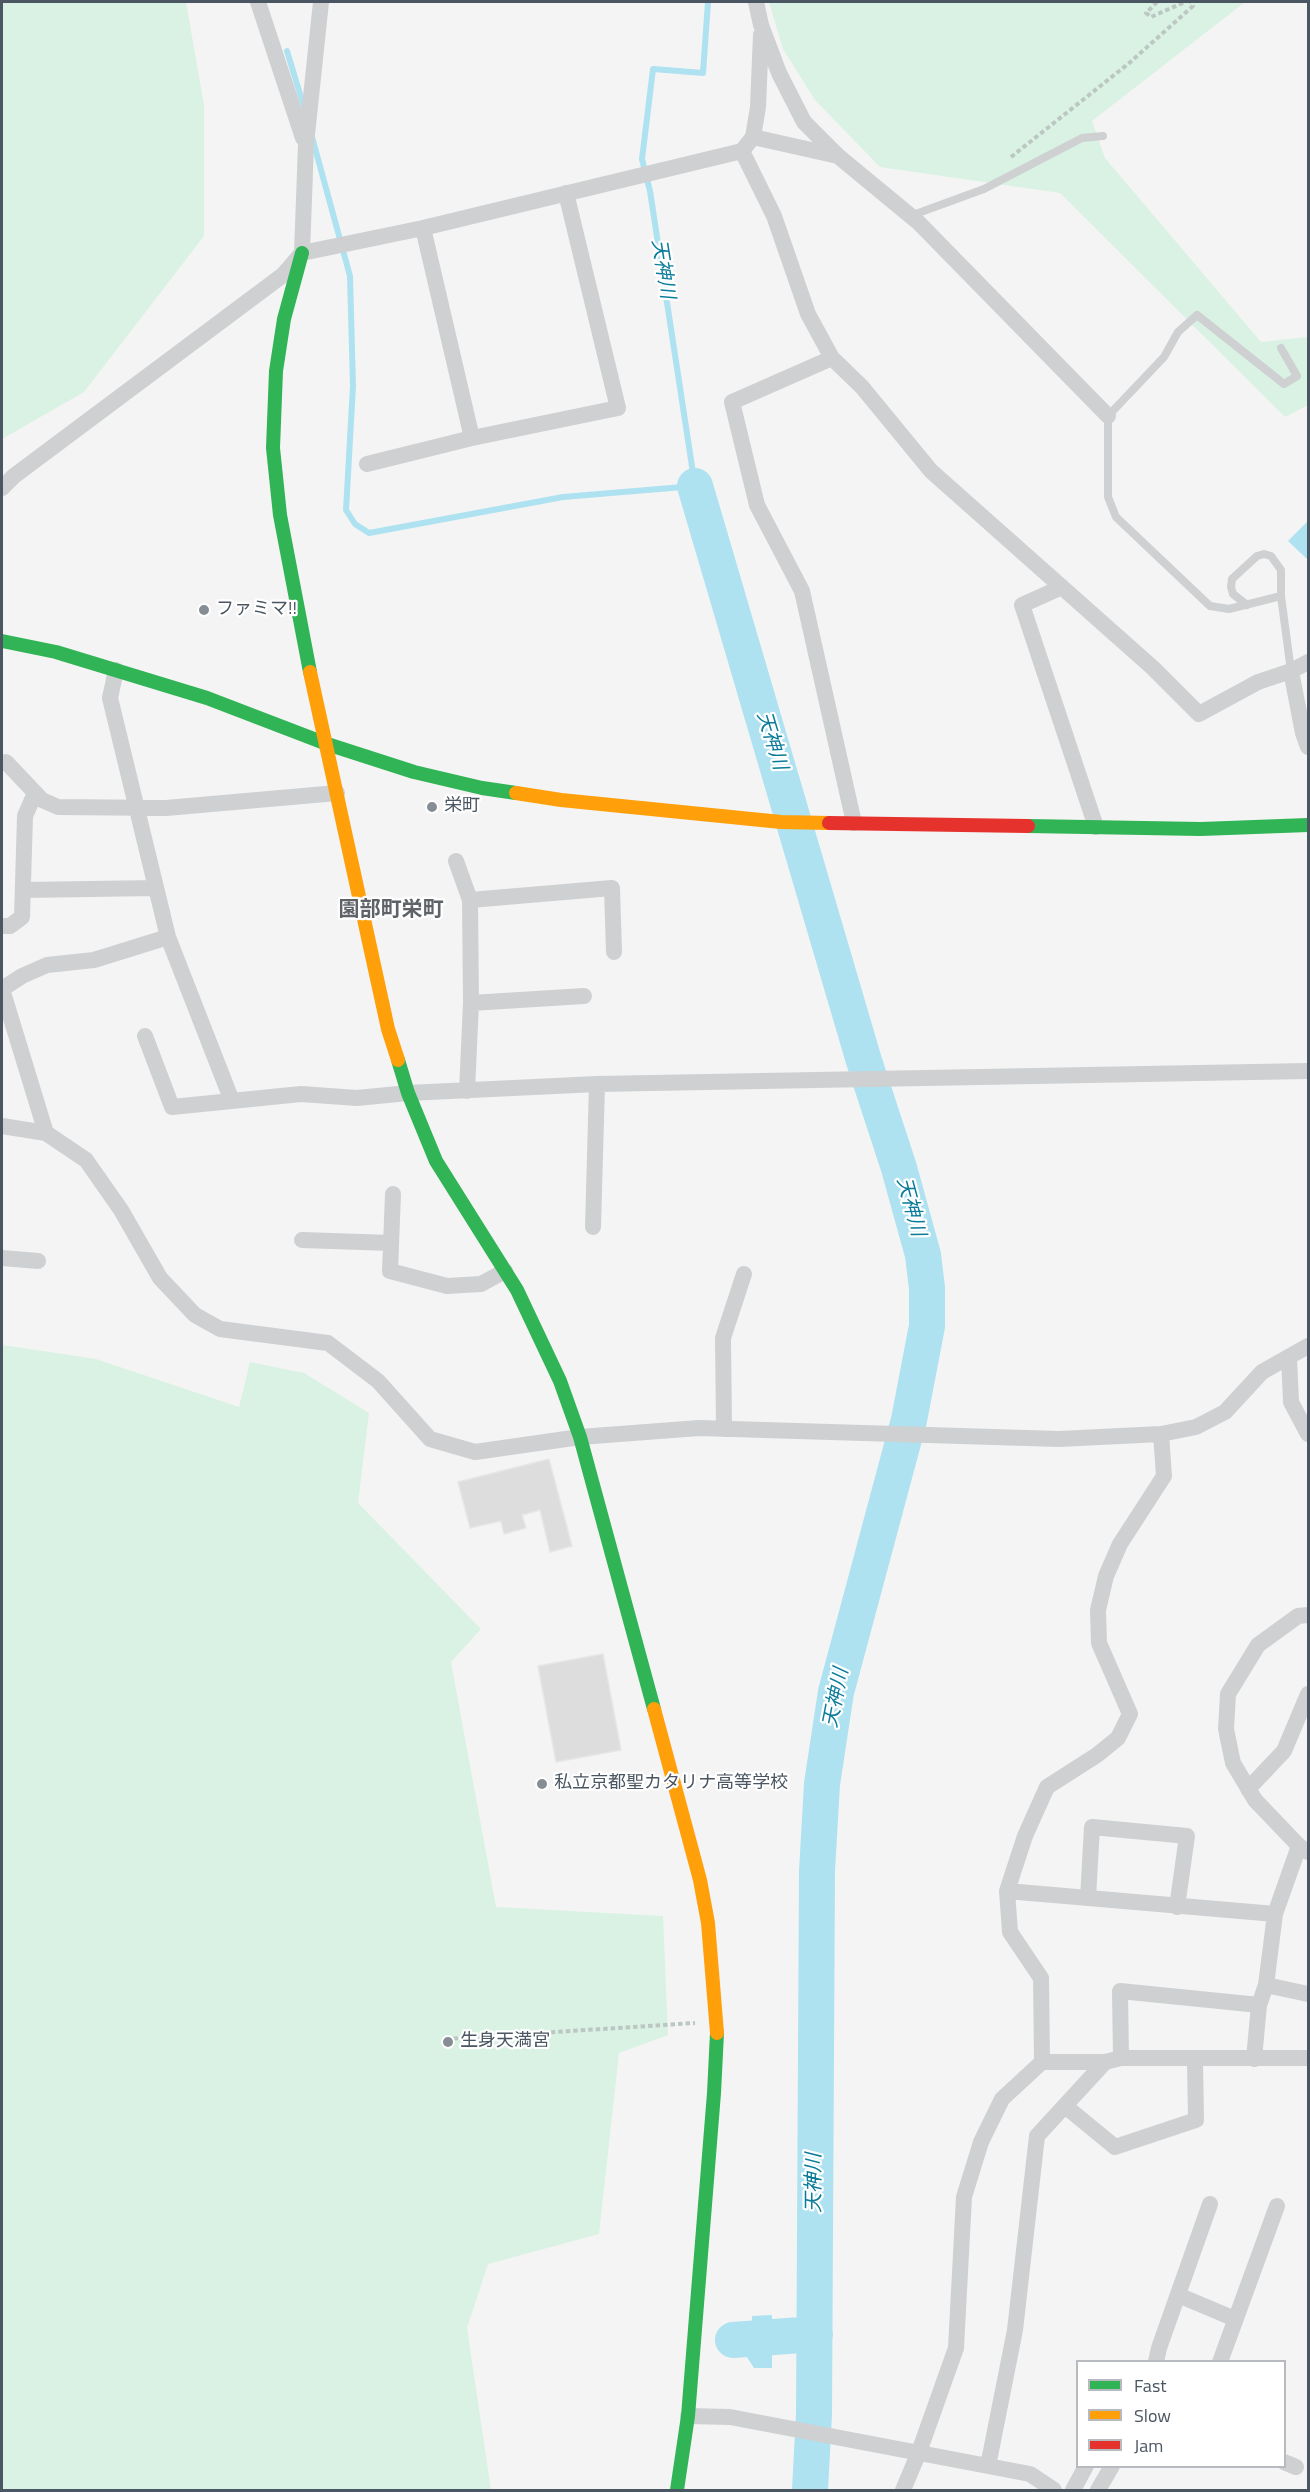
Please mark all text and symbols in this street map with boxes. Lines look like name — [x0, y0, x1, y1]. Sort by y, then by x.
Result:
water label: 天神川 — [645, 237, 679, 301]
place label: ファミマ!! — [216, 599, 297, 621]
marker: ファミマ!! — [197, 603, 211, 617]
water label: 天神川 — [751, 709, 791, 773]
place label: 栄町 — [444, 796, 480, 818]
marker: 栄町 — [425, 800, 439, 814]
district label: 園部町栄町 — [339, 898, 443, 924]
water label: 天神川 — [891, 1175, 929, 1239]
water label: 天神川 — [819, 1666, 855, 1730]
place label: 私立京都聖カタリナ高等学校 — [554, 1773, 788, 1795]
marker: 私立京都聖カタリナ高等学校 — [535, 1777, 549, 1791]
place label: 生身天満宮 — [460, 2031, 550, 2053]
marker: 生身天満宮 — [441, 2035, 455, 2049]
water label: 天神川 — [803, 2153, 827, 2213]
legend — [1076, 2360, 1286, 2468]
text: Fast — [1134, 2372, 1167, 2399]
text: Slow — [1134, 2402, 1171, 2429]
text: Jam — [1134, 2432, 1163, 2459]

